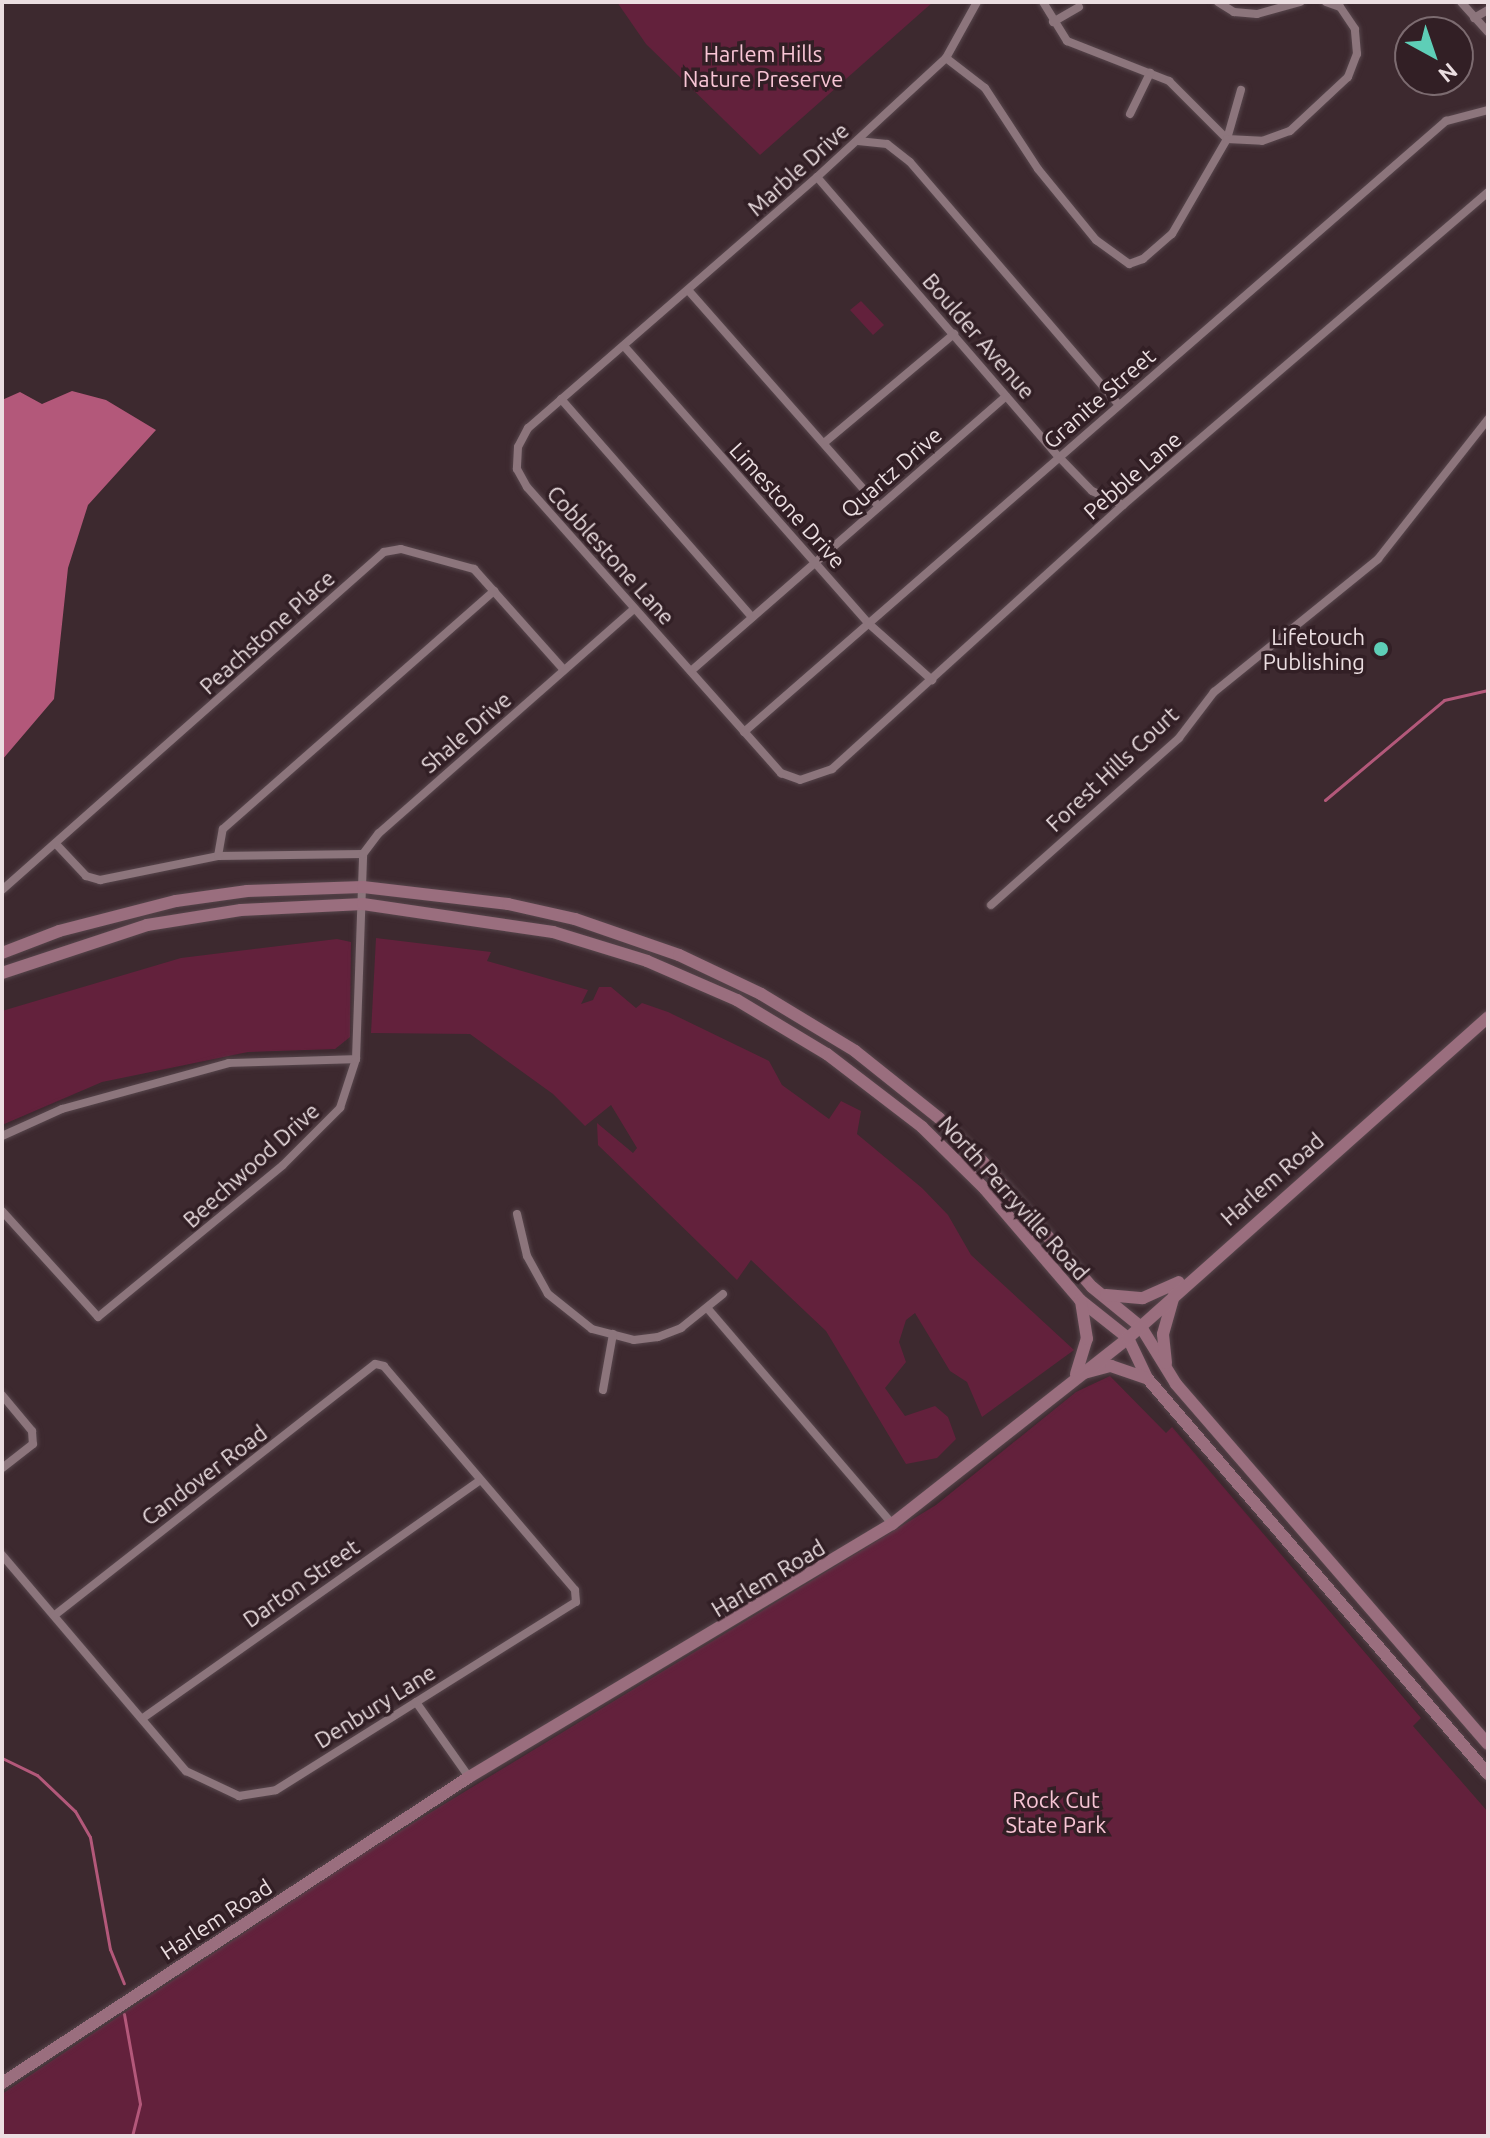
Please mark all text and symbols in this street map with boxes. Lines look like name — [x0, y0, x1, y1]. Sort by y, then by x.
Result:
north arrow — [1394, 16, 1474, 96]
park label: Harlem Hills Nature Preserve — [683, 40, 843, 92]
text: N — [1434, 58, 1463, 88]
street label: Marble Drive — [742, 117, 854, 221]
street label: Boulder Avenue — [917, 268, 1041, 404]
street label: Granite Street — [1038, 342, 1160, 454]
street label: Quartz Drive — [835, 421, 947, 523]
street label: Pebble Lane — [1078, 425, 1186, 525]
street label: Limestone Drive — [725, 437, 851, 573]
street label: Cobblestone Lane — [542, 480, 680, 630]
street label: Peachstone Place — [194, 565, 340, 699]
place label: Lifetouch Publishing — [1263, 623, 1365, 674]
marker: Lifetouch Publishing — [1372, 640, 1390, 658]
street label: Shale Drive — [416, 686, 516, 778]
street label: Forest Hills Court — [1041, 701, 1183, 837]
street label: Beechwood Drive — [178, 1097, 324, 1233]
street label: North Perryville Road — [933, 1111, 1095, 1285]
street label: Harlem Road — [1215, 1127, 1329, 1231]
street label: Candover Road — [136, 1419, 272, 1531]
street label: Darton Street — [238, 1533, 364, 1633]
street label: Harlem Road — [707, 1534, 829, 1622]
street label: Denbury Lane — [310, 1658, 440, 1754]
park label: Rock Cut State Park — [1006, 1786, 1106, 1838]
street label: Harlem Road — [155, 1873, 277, 1965]

